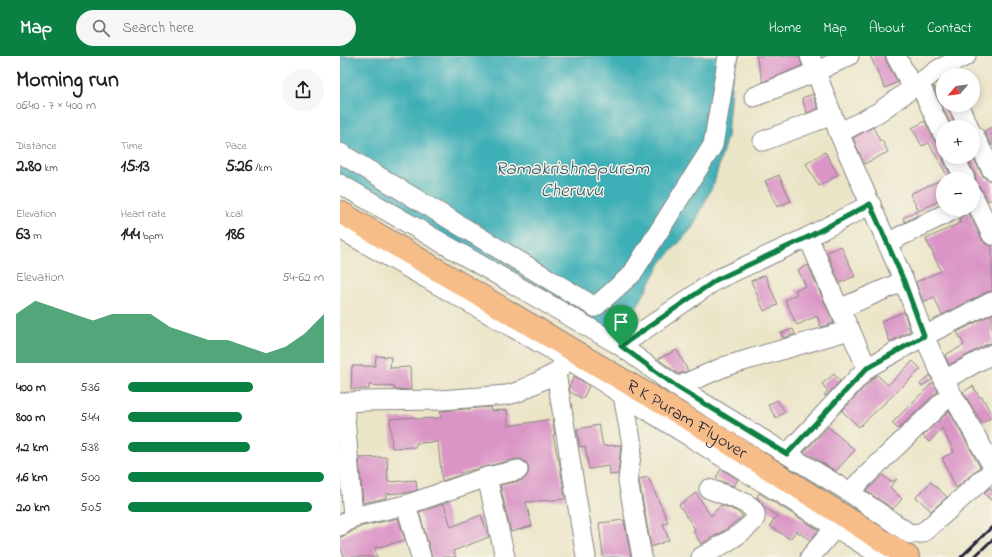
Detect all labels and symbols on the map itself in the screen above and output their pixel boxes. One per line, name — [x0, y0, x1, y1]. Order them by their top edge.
north arrow — [936, 68, 980, 112]
water label: Ramakrishnapuram Cheruvu — [495, 156, 649, 205]
pin — [604, 305, 638, 346]
street label: R K Puram Flyover — [621, 374, 752, 467]

